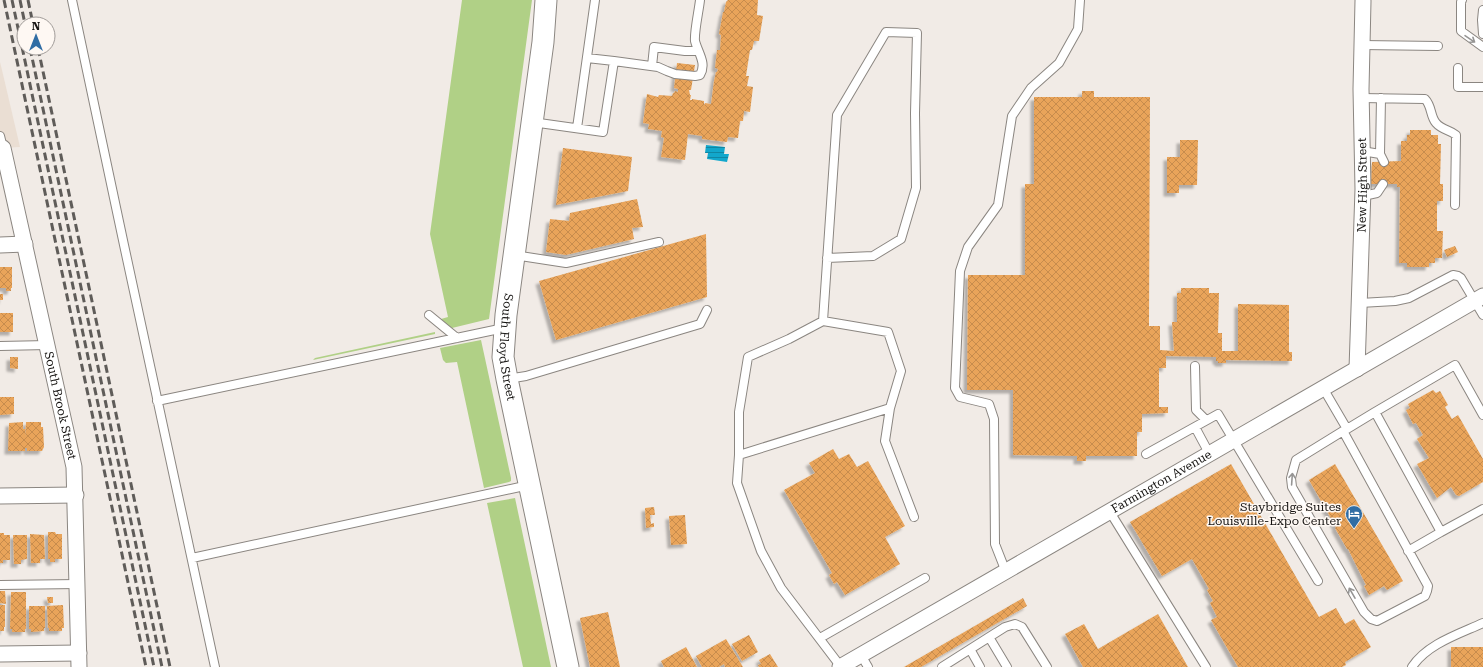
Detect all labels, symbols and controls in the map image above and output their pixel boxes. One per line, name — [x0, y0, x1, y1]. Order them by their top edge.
north arrow — [16, 16, 56, 56]
text: N — [32, 20, 41, 33]
one-way arrow — [1464, 35, 1475, 43]
street label: New High Street — [1355, 137, 1370, 233]
street label: South Floyd Street — [496, 293, 518, 402]
street label: South Brook Street — [42, 350, 79, 462]
street label: Farmington Avenue — [1109, 447, 1214, 516]
one-way arrow — [1289, 473, 1296, 486]
place label: Staybridge Suites Louisville-Expo Center — [1207, 500, 1341, 528]
hotel icon: Staybridge Suites Louisville-Expo Center — [1344, 504, 1364, 529]
one-way arrow — [1348, 587, 1356, 599]

